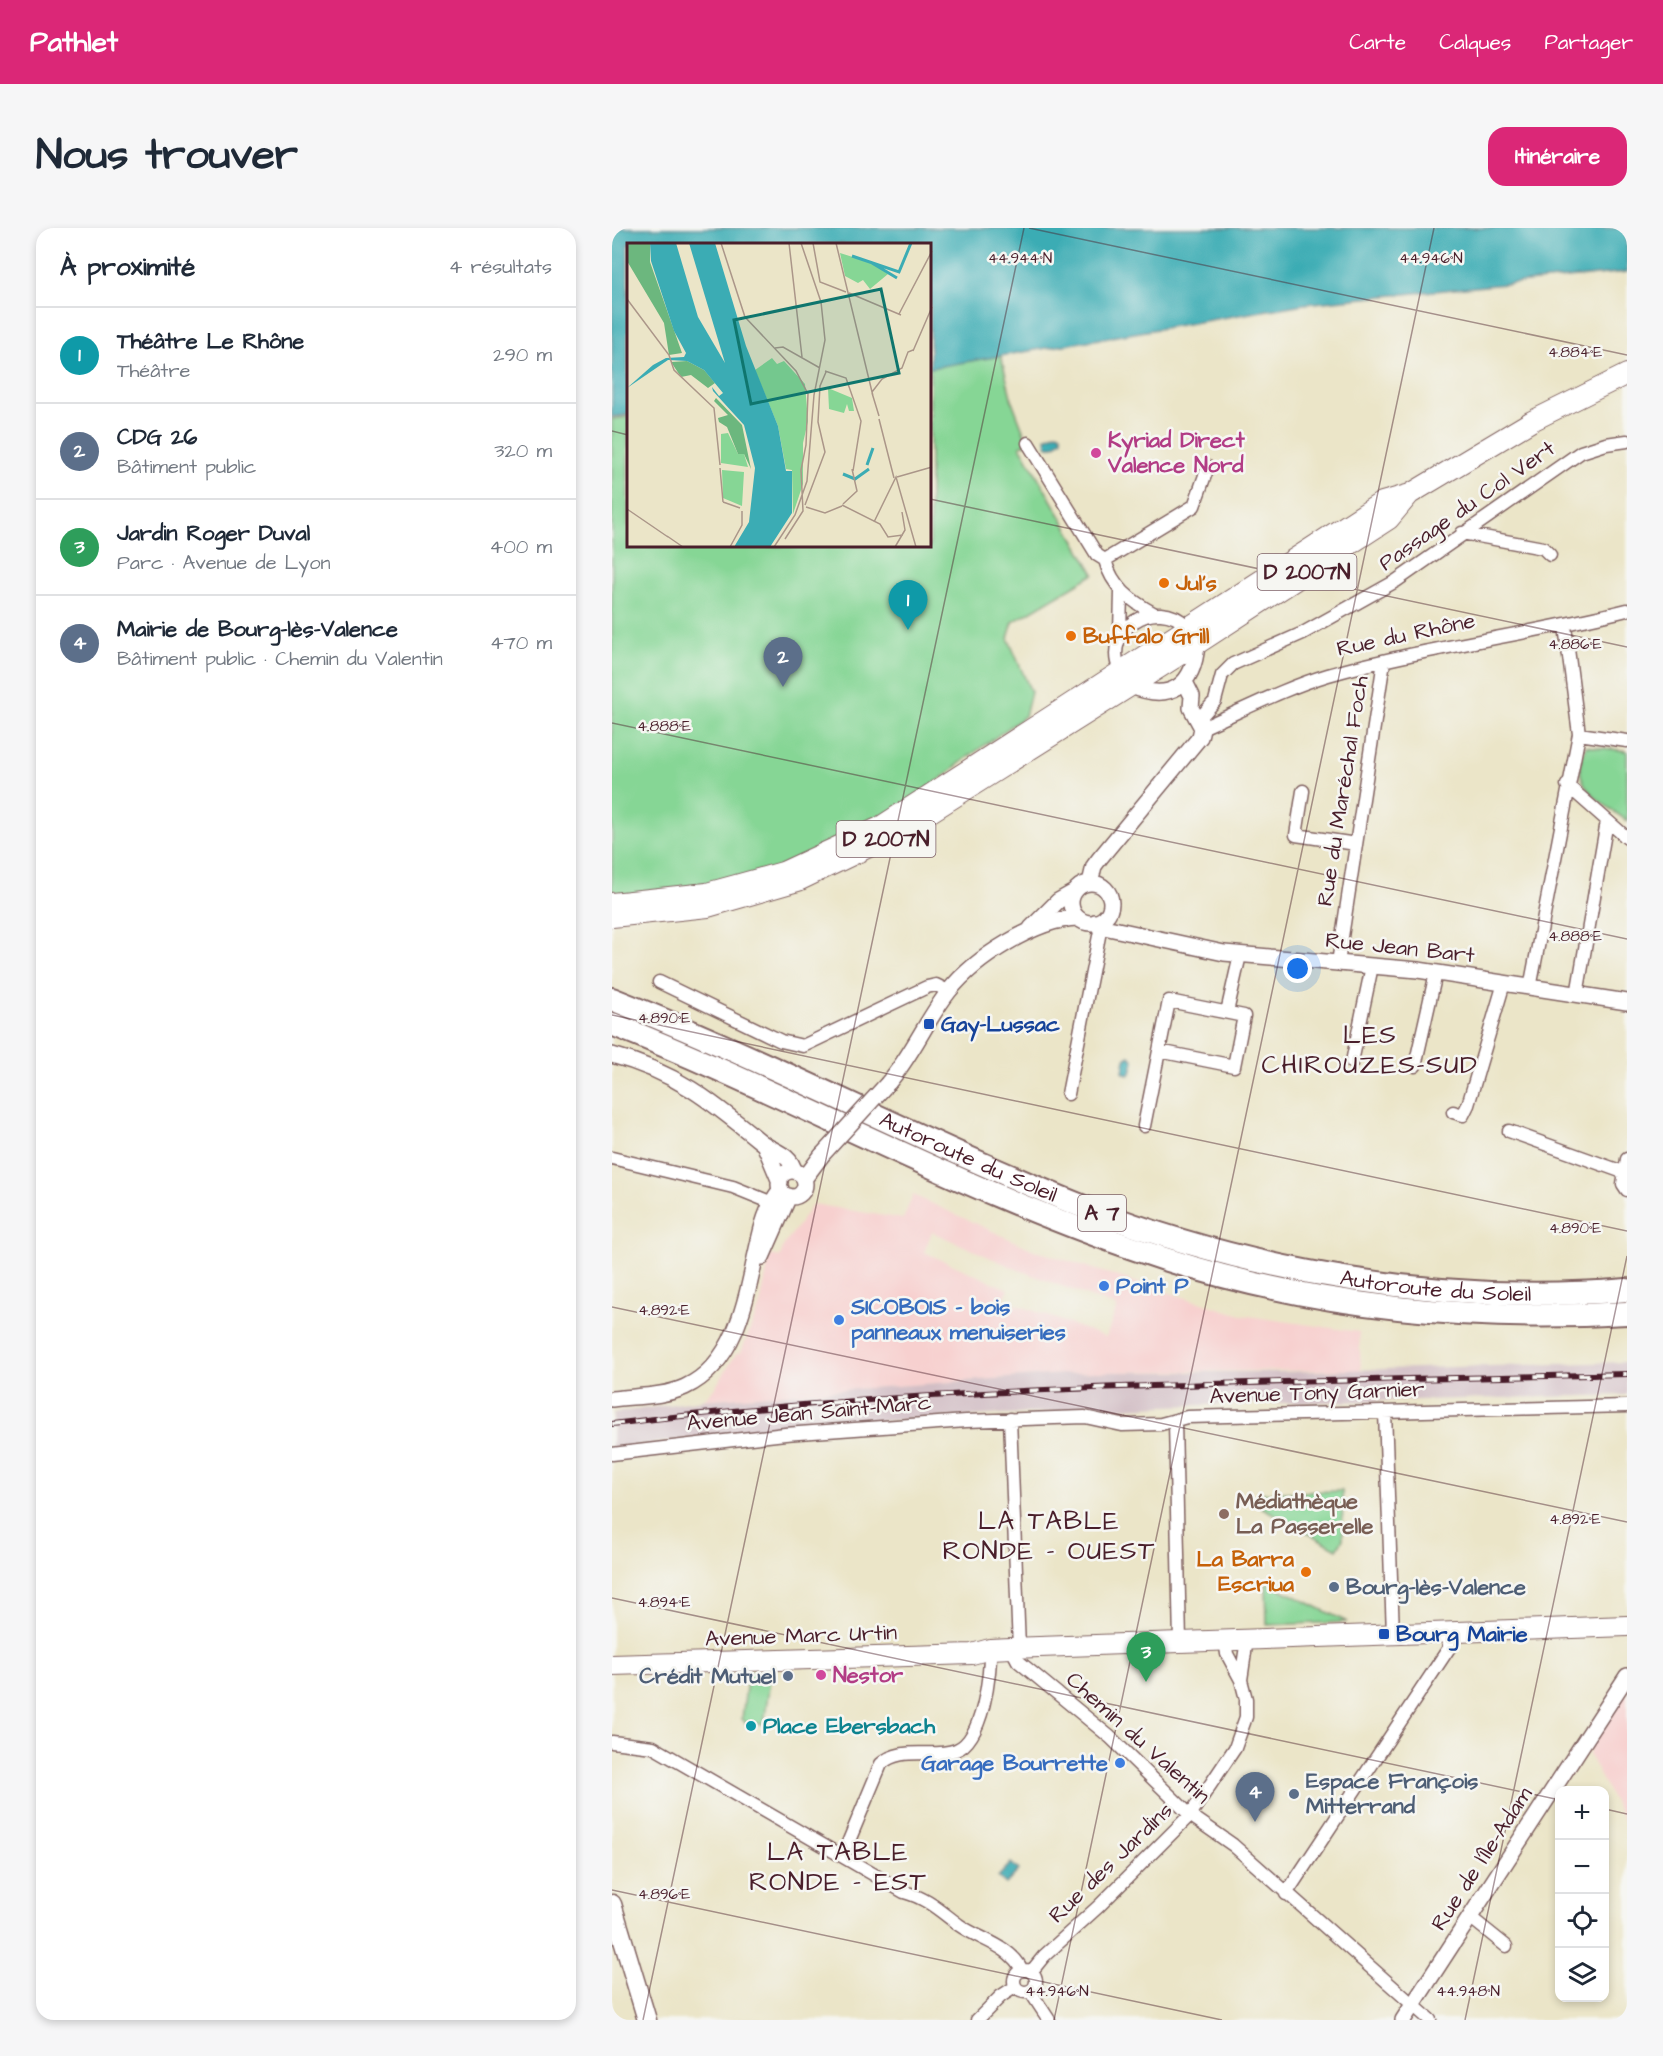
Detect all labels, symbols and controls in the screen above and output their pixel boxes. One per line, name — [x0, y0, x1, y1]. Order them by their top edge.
text: Pathlet — [30, 23, 118, 62]
text: Carte — [1349, 28, 1406, 57]
text: Calques — [1439, 28, 1511, 57]
text: Partager — [1544, 28, 1633, 57]
text: Nous trouver — [36, 127, 298, 185]
button: Itinéraire — [1488, 127, 1627, 186]
inset map — [627, 243, 932, 548]
text: 44.944°N — [988, 248, 1052, 269]
text: 44.946°N — [1399, 248, 1463, 269]
text: À proximité — [60, 249, 195, 285]
text: 4 résultats — [449, 253, 552, 281]
text: Théâtre Le Rhône — [117, 326, 304, 357]
text: 1 — [78, 341, 81, 369]
text: 290 m — [493, 341, 552, 369]
text: 4.884°E — [1548, 342, 1602, 363]
text: Théâtre — [117, 357, 190, 385]
text: CDG 26 — [117, 422, 197, 453]
place label: Kyriad Direct Valence Nord — [1107, 425, 1246, 481]
street label: Passage du Col Vert — [1373, 433, 1562, 579]
text: 2 — [74, 437, 85, 465]
text: 320 m — [494, 437, 552, 465]
marker: Kyriad Direct Valence Nord — [1089, 446, 1103, 460]
text: Bâtiment public — [117, 453, 256, 481]
text: Jardin Roger Duval — [117, 518, 310, 549]
text: 3 — [74, 533, 85, 561]
text: 400 m — [490, 533, 552, 561]
text: Parc · Avenue de Lyon — [117, 549, 331, 577]
road number: D 2007N — [1258, 554, 1356, 590]
place label: Jul's — [1175, 568, 1217, 599]
marker: Jul's — [1157, 576, 1171, 590]
pin: 1 — [888, 580, 928, 630]
street label: Rue du Rhône — [1334, 605, 1478, 665]
text: Mairie de Bourg-lès-Valence — [117, 614, 398, 645]
place label: Buffalo Grill — [1083, 621, 1210, 652]
text: 4 — [73, 629, 86, 657]
text: 470 m — [490, 629, 552, 657]
marker: Buffalo Grill — [1064, 629, 1078, 643]
text: 4.886°E — [1548, 634, 1602, 655]
pin: 2 — [764, 638, 802, 687]
text: Bâtiment public · Chemin du Valentin — [117, 645, 443, 673]
street label: Rue du Maréchal Foch — [1309, 673, 1377, 908]
text: 4.888°E — [637, 716, 691, 737]
road number: D 2007N — [836, 821, 936, 857]
street label: Rue Jean Bart — [1324, 925, 1476, 971]
text: 4.888°E — [1548, 926, 1602, 947]
your location — [1283, 954, 1312, 983]
text: 4.890°E — [638, 1008, 690, 1029]
place label: Gay-Lussac — [941, 1009, 1060, 1042]
marker: Gay-Lussac — [922, 1017, 936, 1031]
district label: LES CHIROUZES-SUD — [1262, 1017, 1478, 1083]
street label: Autoroute du Soleil — [874, 1104, 1062, 1210]
road number: A 7 — [1078, 1195, 1126, 1231]
text: 4.890°E — [1549, 1218, 1601, 1239]
street label: Autoroute du Soleil — [1338, 1262, 1531, 1309]
place label: Point P — [1116, 1271, 1189, 1302]
marker: Point P — [1097, 1279, 1111, 1293]
place label: SICOBOIS - bois panneaux menuiseries — [850, 1292, 1066, 1348]
text: 4.892°E — [638, 1300, 690, 1321]
marker: SICOBOIS - bois panneaux menuiseries — [832, 1313, 846, 1327]
street label: Avenue Tony Garnier — [1209, 1374, 1425, 1413]
street label: Avenue Jean Saint-Marc — [685, 1387, 933, 1439]
place label: Médiathèque La Passerelle — [1236, 1486, 1373, 1542]
district label: LA TABLE RONDE - OUEST — [942, 1503, 1156, 1569]
marker: Médiathèque La Passerelle — [1217, 1507, 1231, 1521]
text: 4.892°E — [1549, 1509, 1601, 1530]
place label: La Barra Escriua — [1196, 1544, 1295, 1600]
marker: La Barra Escriua — [1299, 1565, 1313, 1579]
place label: Bourg-lès-Valence — [1346, 1572, 1526, 1604]
marker: Bourg-lès-Valence — [1327, 1580, 1341, 1594]
text: 4.894°E — [638, 1592, 691, 1613]
street label: Avenue Marc Urtin — [704, 1617, 898, 1655]
place label: Bourg Mairie — [1396, 1619, 1528, 1651]
marker: Bourg Mairie — [1377, 1627, 1391, 1641]
pin: 3 — [1126, 1632, 1166, 1682]
place label: Nestor — [833, 1660, 904, 1691]
place label: Crédit Mutuel — [639, 1661, 777, 1692]
street label: Chemin du Valentin — [1059, 1665, 1217, 1811]
marker: Nestor — [814, 1668, 828, 1682]
marker: Crédit Mutuel — [781, 1669, 795, 1683]
place label: Place Ebersbach — [763, 1711, 936, 1742]
marker: Place Ebersbach — [744, 1719, 758, 1733]
place label: Garage Bourrette — [921, 1748, 1108, 1780]
marker: Garage Bourrette — [1113, 1756, 1127, 1770]
place label: Espace François Mitterrand — [1306, 1766, 1478, 1822]
pin: 4 — [1236, 1772, 1274, 1822]
street label: Rue de l'Île-Adam — [1424, 1781, 1540, 1937]
map controls — [1555, 1786, 1609, 2002]
button: + — [1555, 1786, 1609, 1840]
marker: Espace François Mitterrand — [1287, 1787, 1301, 1801]
street label: Rue des Jardins — [1042, 1796, 1180, 1930]
district label: LA TABLE RONDE - EST — [749, 1834, 927, 1900]
button: − — [1555, 1840, 1609, 1894]
text: 4.896°E — [638, 1884, 690, 1905]
button: locate — [1555, 1894, 1609, 1948]
button: layers — [1555, 1948, 1609, 2002]
text: 44.946°N — [1025, 1981, 1089, 2002]
text: 44.948°N — [1436, 1981, 1500, 2002]

